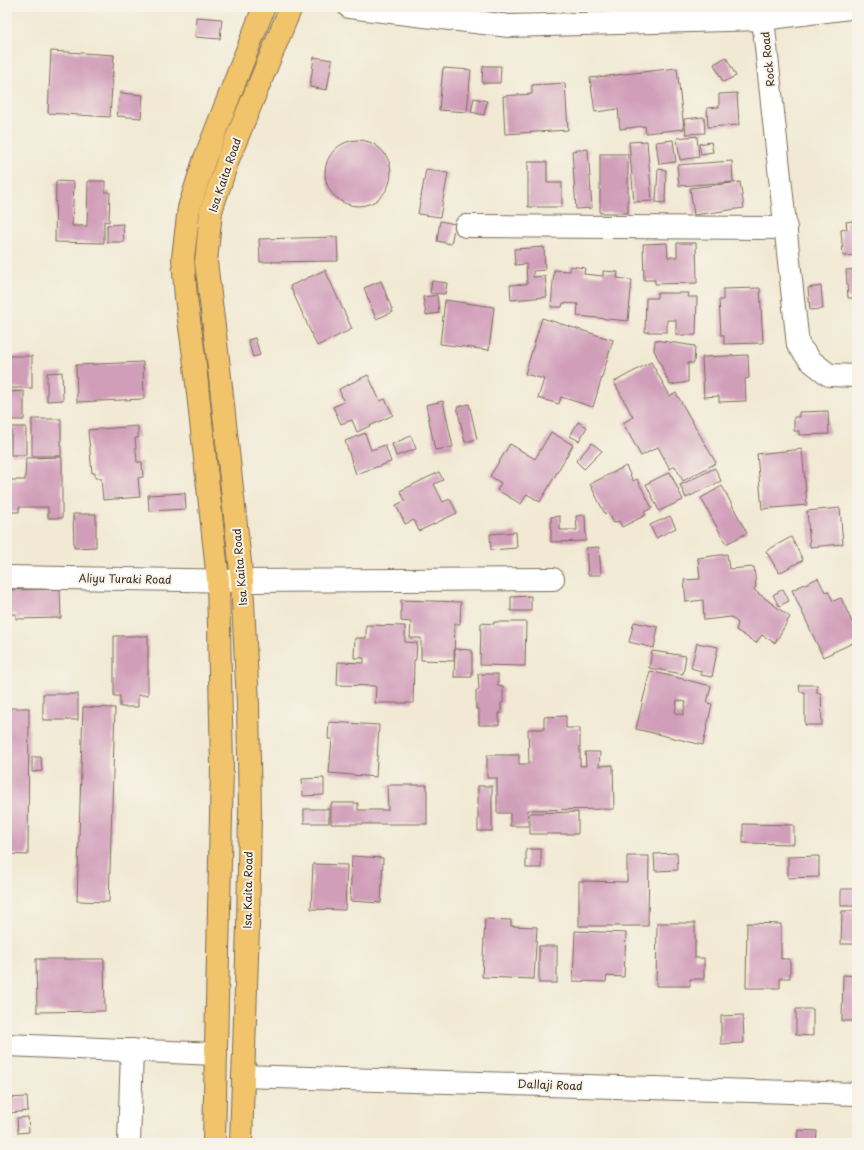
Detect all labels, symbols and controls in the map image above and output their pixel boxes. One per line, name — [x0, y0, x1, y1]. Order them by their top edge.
street label: Rock Road — [756, 31, 779, 87]
street label: Isa Kaita Road — [204, 135, 245, 214]
street label: Isa Kaita Road — [228, 528, 251, 606]
street label: Aliyu Turaki Road — [78, 569, 172, 588]
street label: Isa Kaita Road — [238, 851, 257, 929]
street label: Dallaji Road — [517, 1075, 583, 1094]

